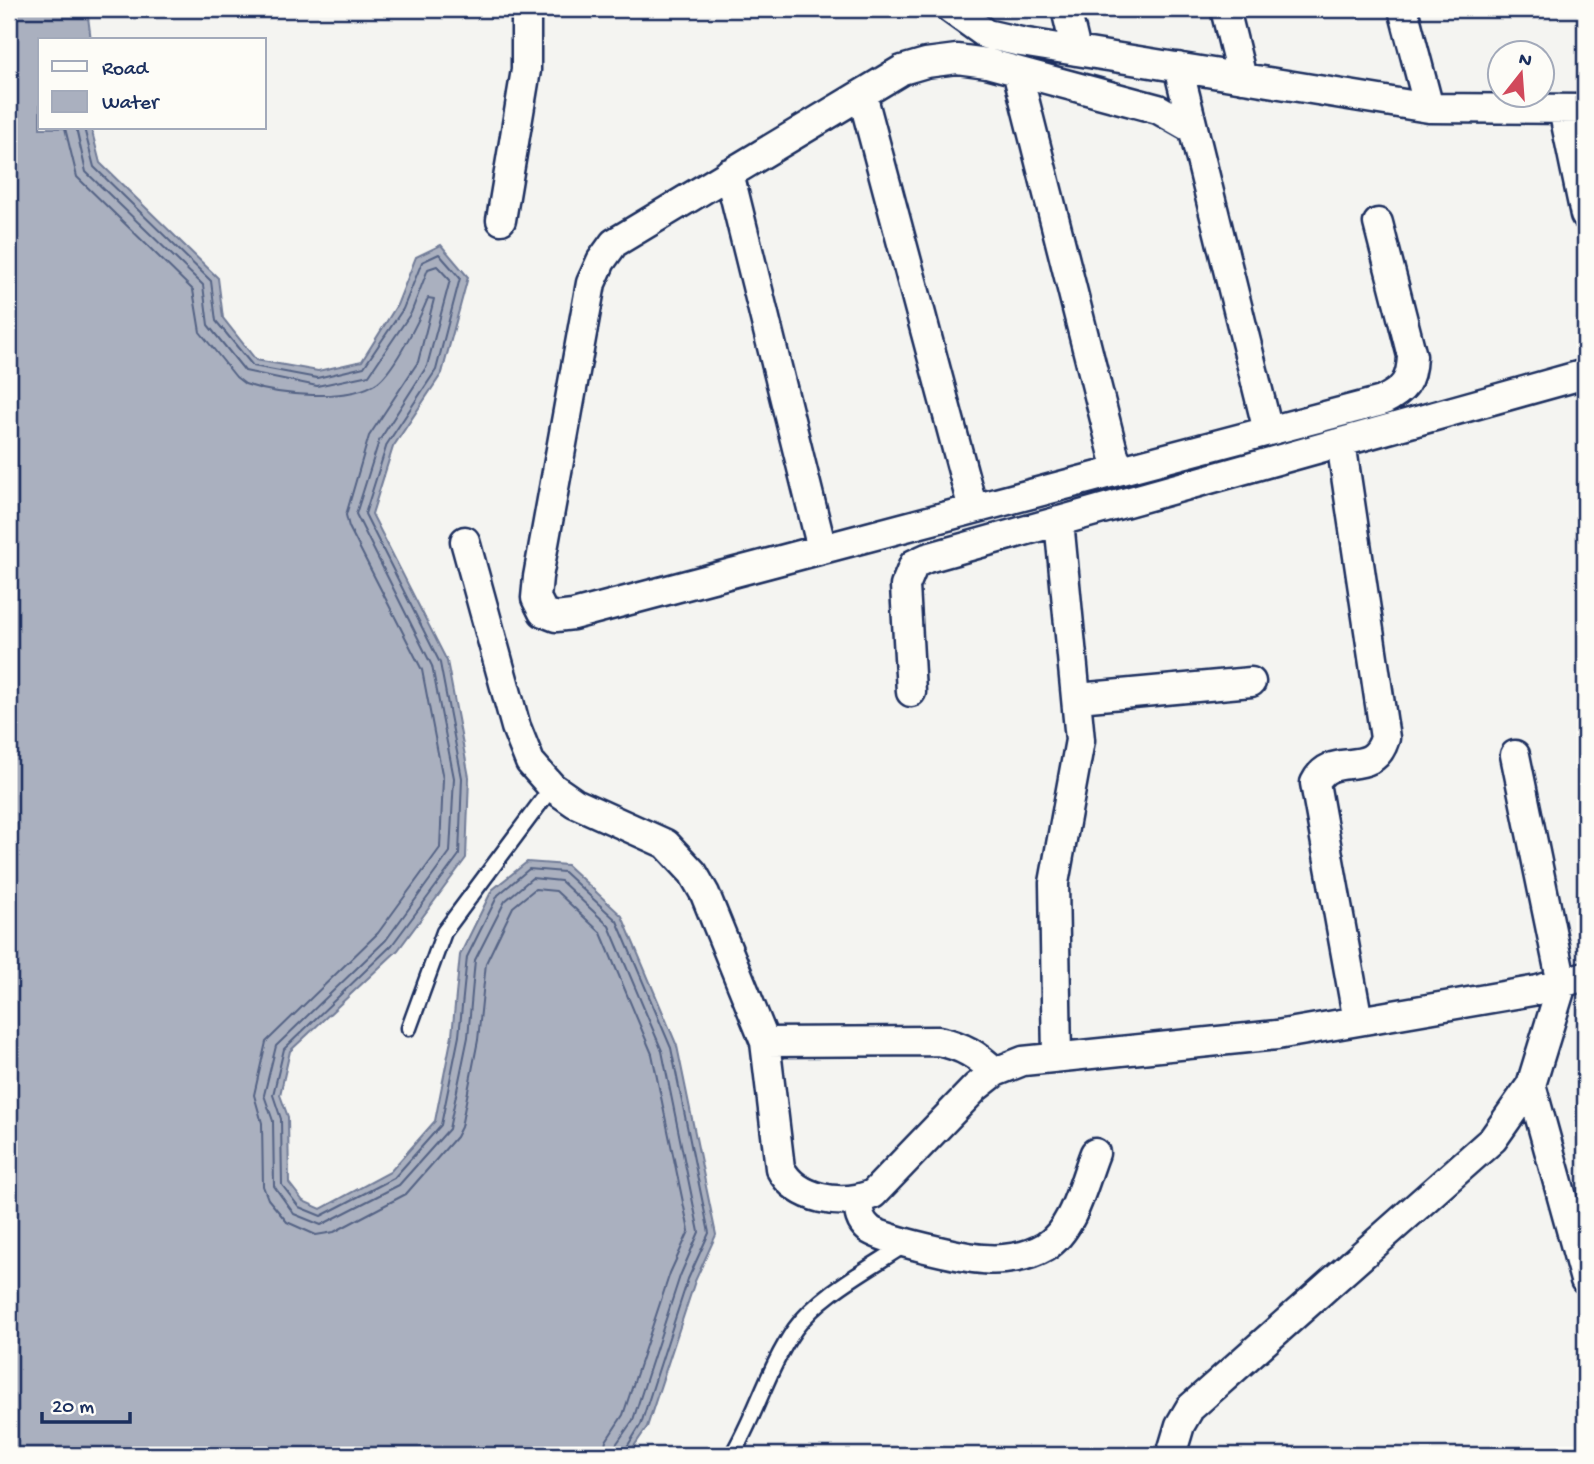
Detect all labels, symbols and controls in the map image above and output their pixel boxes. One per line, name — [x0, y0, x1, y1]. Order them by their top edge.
legend — [38, 38, 266, 130]
north arrow — [1486, 38, 1556, 108]
text: N — [1516, 48, 1534, 74]
text: Road — [102, 58, 150, 83]
text: Water — [102, 92, 160, 117]
scale bar — [42, 1380, 130, 1424]
text: 20 m — [52, 1396, 94, 1421]

